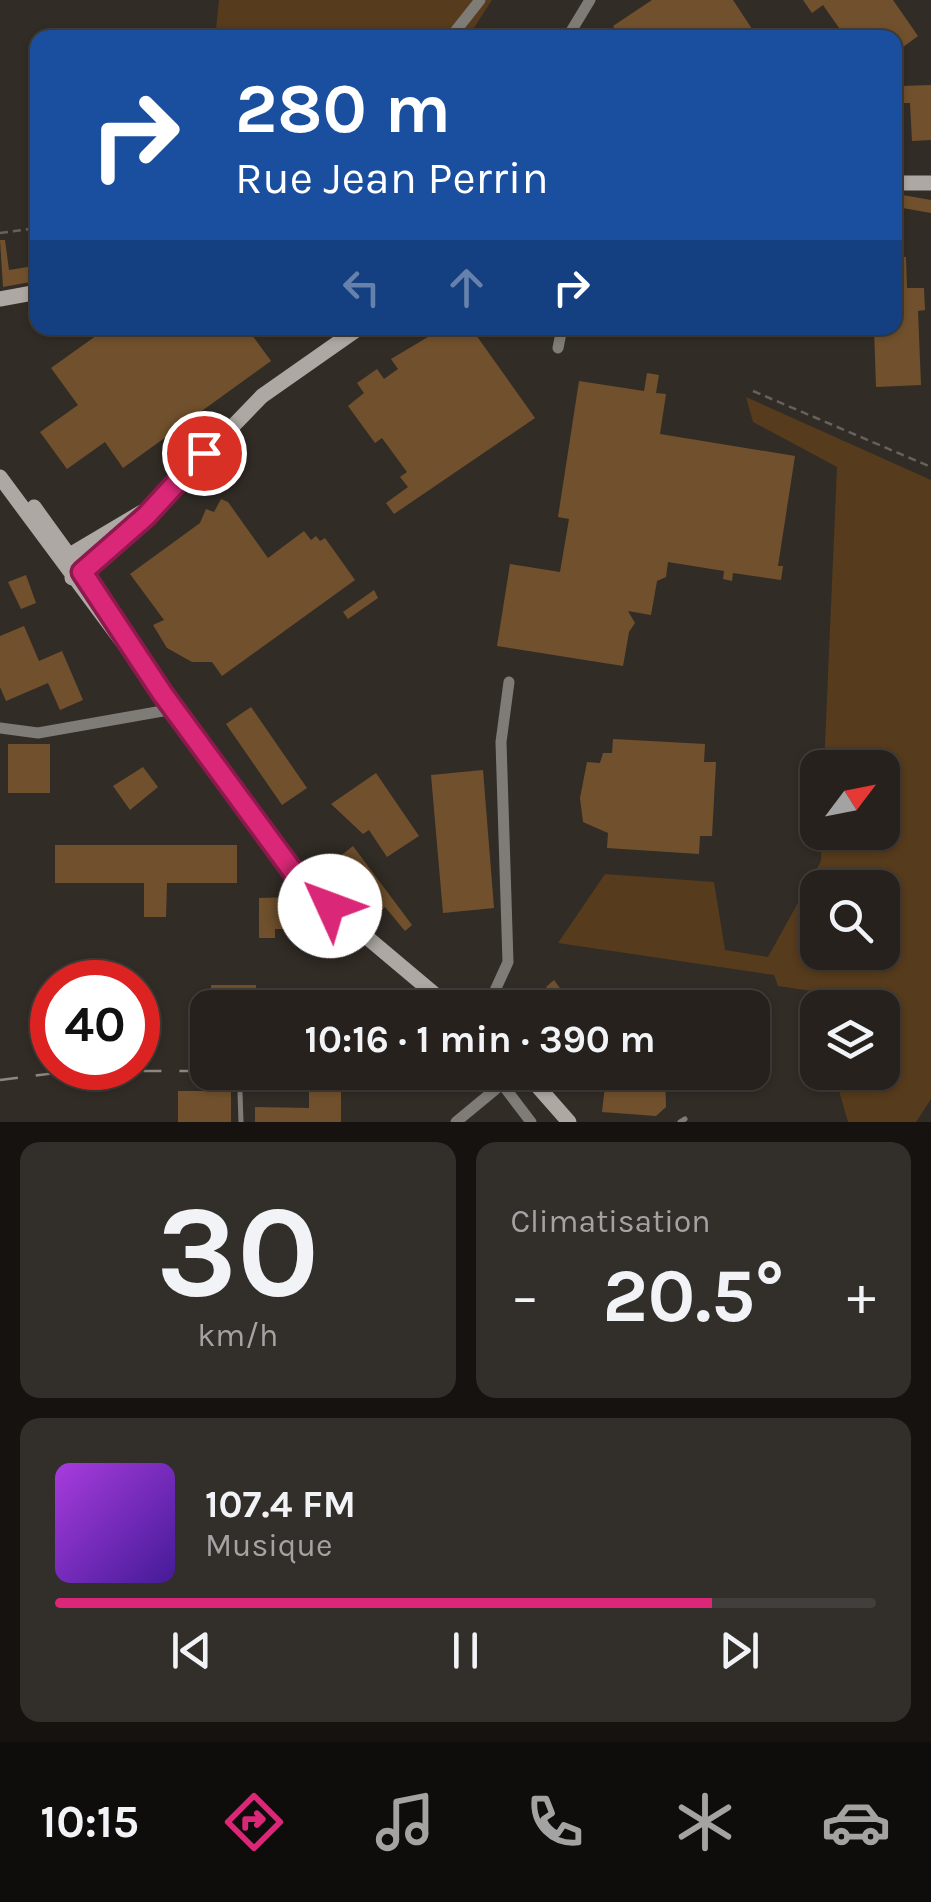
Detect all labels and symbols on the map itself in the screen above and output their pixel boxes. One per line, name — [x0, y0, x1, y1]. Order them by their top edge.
pin — [162, 411, 247, 496]
north arrow — [800, 750, 900, 850]
position arrow — [278, 854, 382, 958]
speed limit sign: 40 — [30, 960, 160, 1090]

